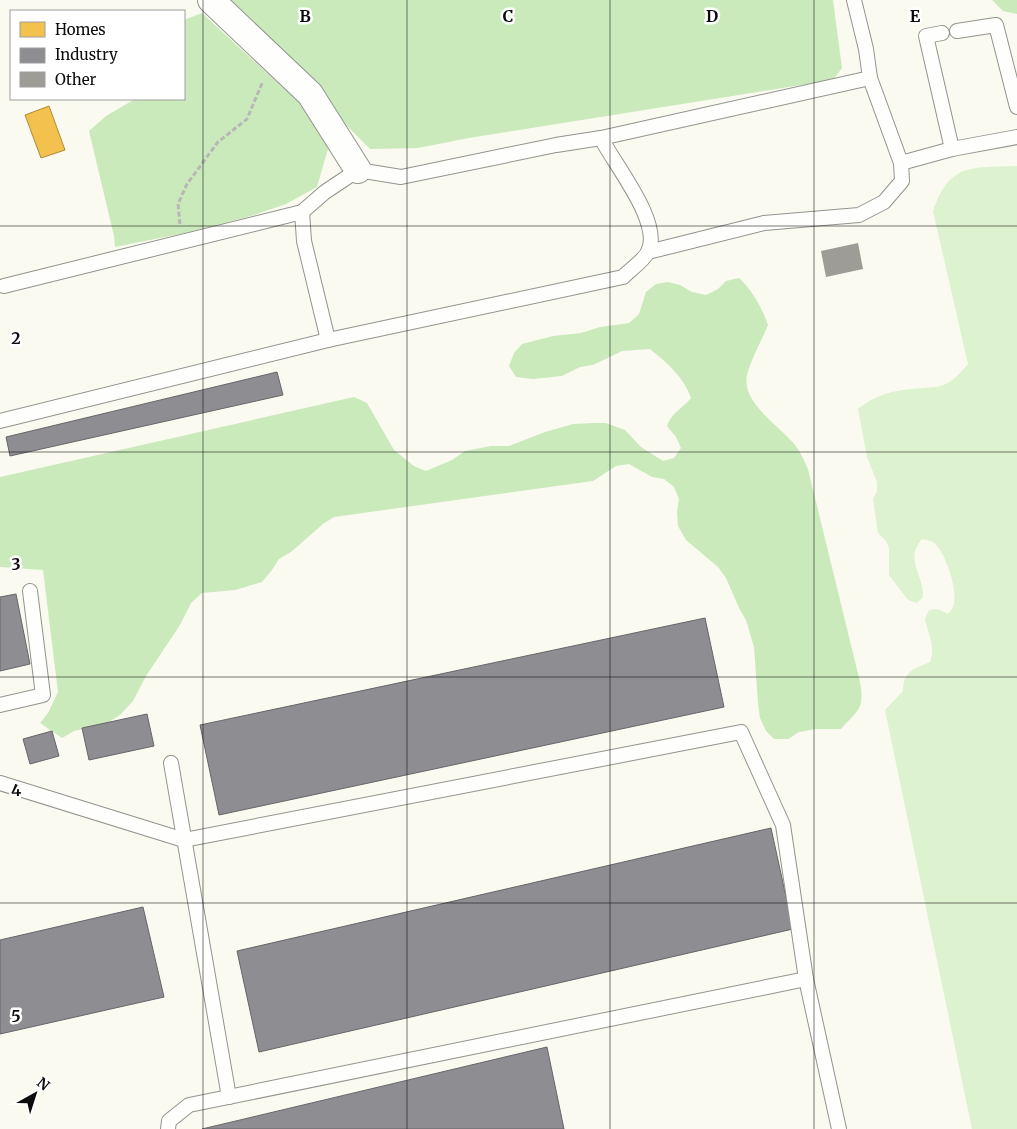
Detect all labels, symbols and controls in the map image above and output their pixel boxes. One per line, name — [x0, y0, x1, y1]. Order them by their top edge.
text: B — [299, 6, 311, 26]
text: C — [503, 6, 513, 26]
text: D — [706, 6, 718, 26]
text: E — [910, 6, 921, 26]
legend — [10, 10, 185, 100]
text: Homes — [55, 20, 106, 39]
text: Industry — [55, 45, 118, 64]
text: Other — [55, 70, 97, 89]
text: 2 — [11, 328, 21, 348]
text: 3 — [11, 554, 21, 574]
text: 4 — [11, 780, 21, 800]
text: 5 — [11, 1006, 21, 1026]
north arrow — [10, 1069, 60, 1119]
text: N — [33, 1073, 53, 1094]

